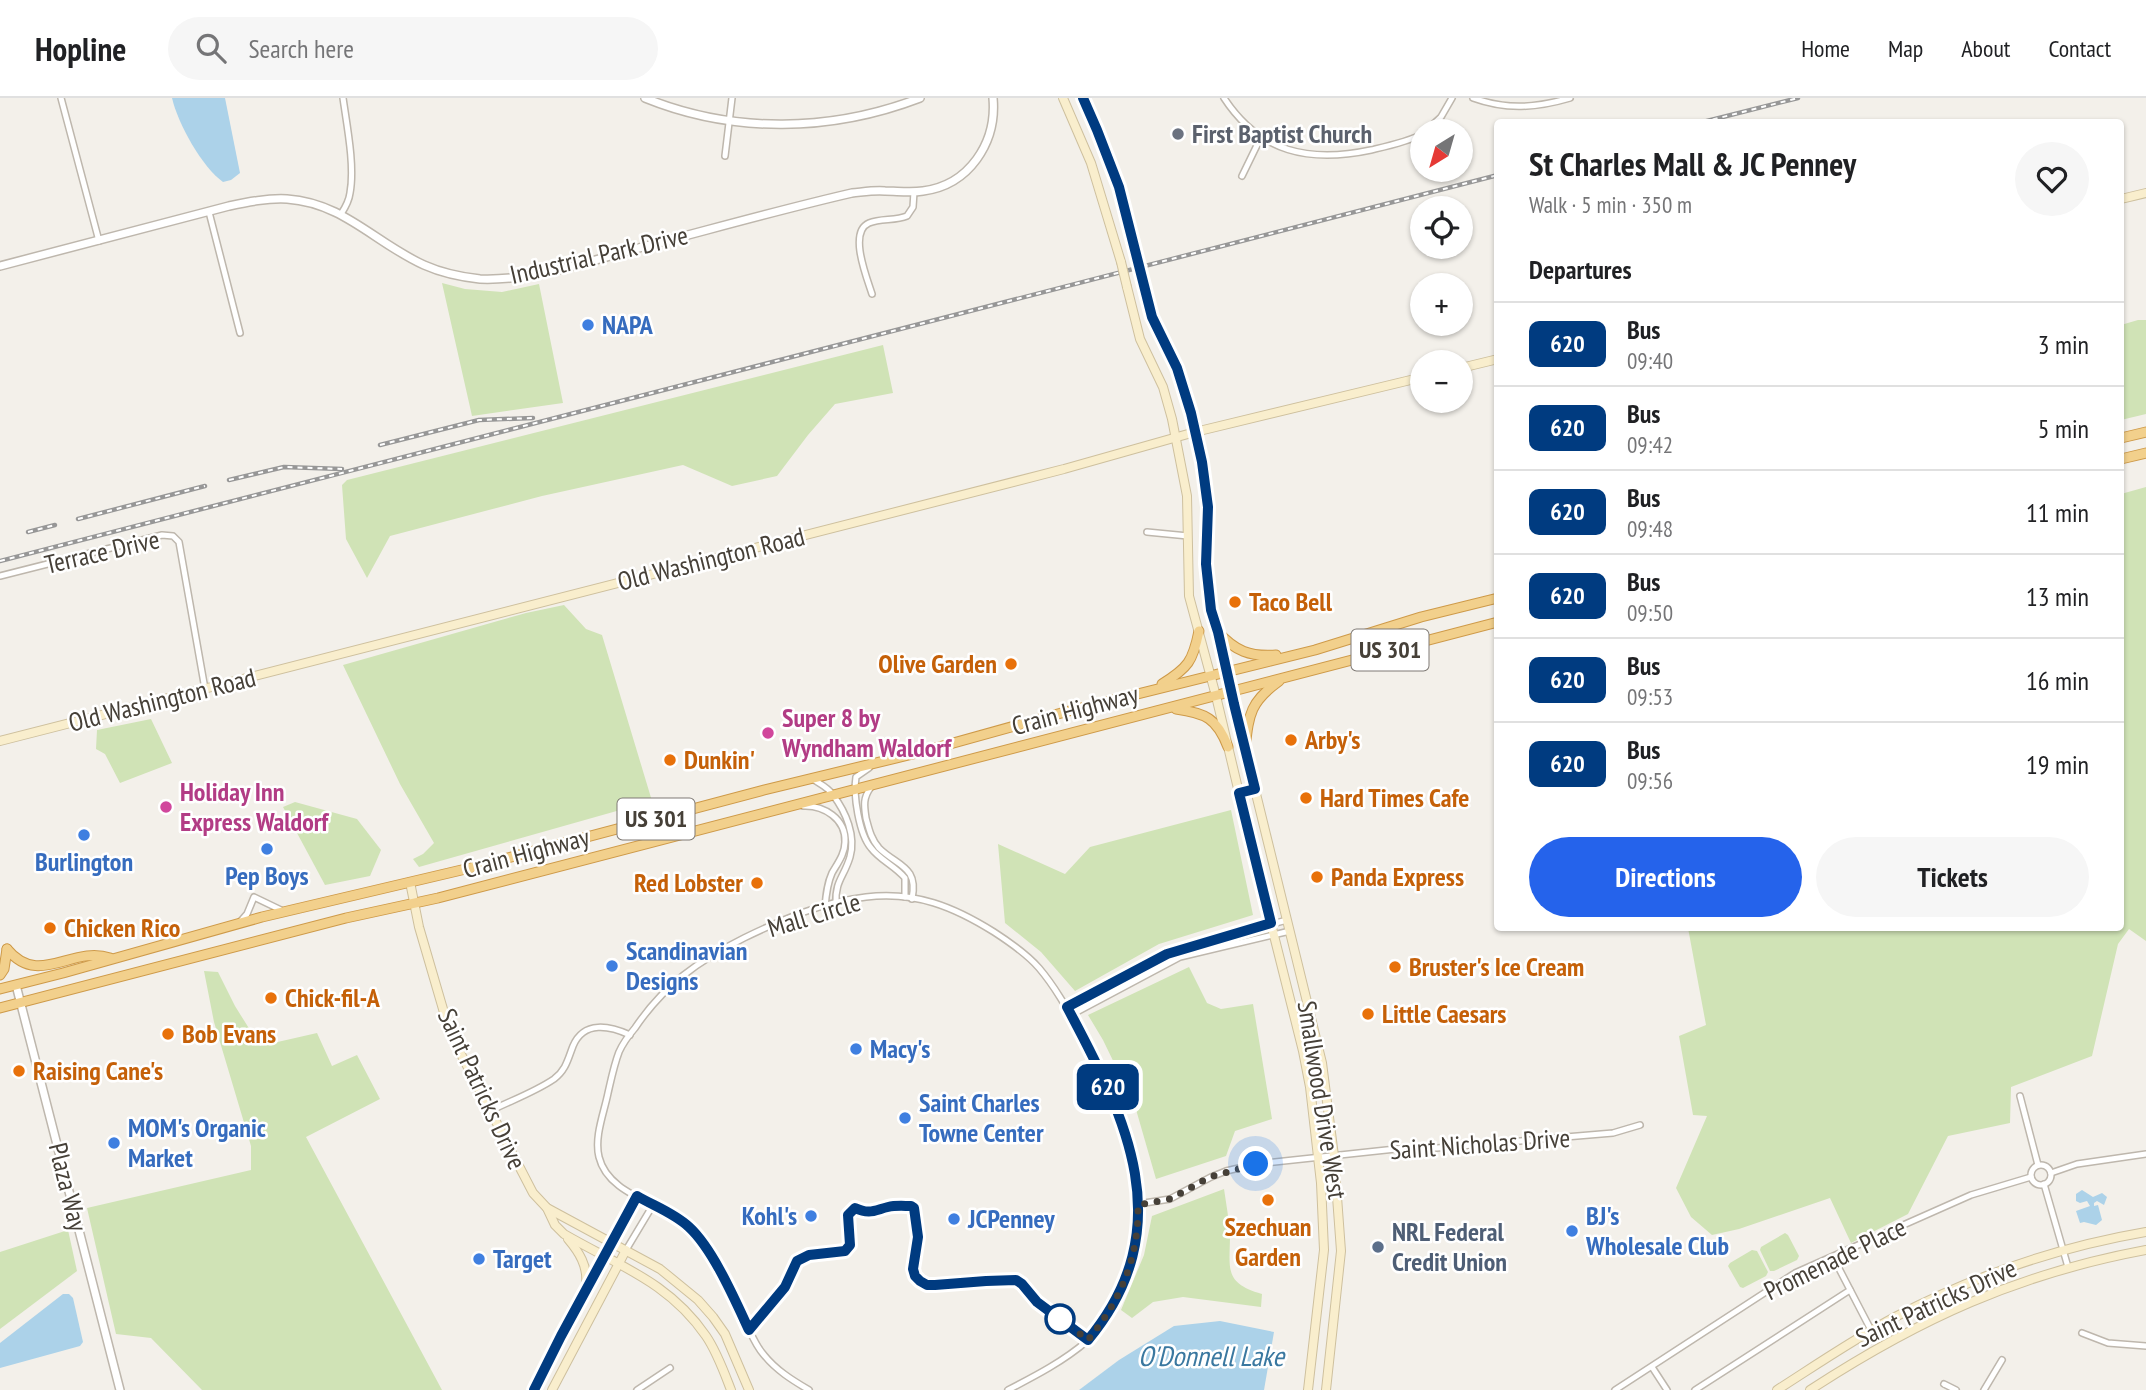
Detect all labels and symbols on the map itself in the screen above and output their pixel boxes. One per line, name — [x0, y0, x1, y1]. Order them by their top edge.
place label: First Baptist Church — [1192, 117, 1372, 150]
north arrow — [1410, 119, 1474, 182]
marker: First Baptist Church — [1170, 126, 1186, 142]
street label: Industrial Park Drive — [507, 218, 691, 291]
place label: NAPA — [602, 308, 654, 341]
marker: NAPA — [580, 317, 596, 333]
street label: Old Washington Road — [614, 519, 808, 598]
street label: Terrace Drive — [41, 522, 162, 581]
place label: Taco Bell — [1249, 585, 1333, 618]
marker: Taco Bell — [1227, 594, 1243, 610]
road number: US 301 — [1352, 630, 1428, 670]
place label: Olive Garden — [878, 647, 997, 680]
marker: Olive Garden — [1003, 656, 1019, 672]
street label: Old Washington Road — [65, 660, 259, 739]
street label: Crain Highway — [1008, 677, 1142, 742]
place label: Super 8 by Wyndham Waldorf — [781, 701, 953, 764]
place label: Arby's — [1304, 723, 1360, 756]
marker: Super 8 by Wyndham Waldorf — [760, 725, 776, 741]
marker: Arby's — [1283, 732, 1299, 748]
place label: Dunkin' — [684, 743, 755, 776]
marker: Dunkin' — [662, 752, 678, 768]
place label: Holiday Inn Express Waldorf — [180, 775, 330, 838]
place label: Hard Times Cafe — [1320, 781, 1469, 814]
marker: Hard Times Cafe — [1298, 790, 1314, 806]
road number: US 301 — [618, 798, 694, 840]
marker: Holiday Inn Express Waldorf — [158, 799, 174, 815]
street label: Crain Highway — [459, 820, 593, 885]
marker: Burlington — [76, 827, 92, 843]
marker: Pep Boys — [259, 841, 275, 857]
place label: Burlington — [35, 845, 133, 878]
place label: Pep Boys — [225, 859, 309, 892]
place label: Panda Express — [1331, 860, 1464, 893]
place label: Red Lobster — [634, 866, 743, 899]
marker: Panda Express — [1309, 869, 1325, 885]
marker: Red Lobster — [749, 875, 765, 891]
street label: Mall Circle — [763, 885, 864, 944]
place label: Chicken Rico — [64, 911, 180, 944]
marker: Chicken Rico — [42, 920, 58, 936]
place label: Scandinavian Designs — [626, 934, 747, 997]
place label: Bruster's Ice Cream — [1409, 950, 1584, 983]
marker: Scandinavian Designs — [604, 958, 620, 974]
marker: Bruster's Ice Cream — [1387, 959, 1403, 975]
place label: Chick-fil-A — [285, 981, 381, 1014]
marker: Chick-fil-A — [263, 990, 279, 1006]
place label: Little Caesars — [1382, 997, 1506, 1030]
street label: Smallwood Drive West — [1291, 998, 1354, 1202]
street label: Saint Patricks Drive — [431, 1003, 534, 1174]
marker: Little Caesars — [1360, 1006, 1376, 1022]
place label: Bob Evans — [182, 1017, 276, 1050]
marker: Bob Evans — [160, 1026, 176, 1042]
place label: Macy's — [870, 1032, 930, 1065]
marker: Macy's — [848, 1041, 864, 1057]
place label: Raising Cane's — [33, 1054, 163, 1087]
marker: Raising Cane's — [11, 1063, 27, 1079]
line badge: 620 — [1068, 1064, 1148, 1110]
place label: Saint Charles Towne Center — [919, 1086, 1044, 1149]
marker: Saint Charles Towne Center — [897, 1110, 913, 1126]
place label: MOM's Organic Market — [128, 1111, 266, 1174]
street label: Saint Nicholas Drive — [1389, 1121, 1571, 1166]
marker: MOM's Organic Market — [106, 1135, 122, 1151]
street label: Plaza Way — [42, 1139, 95, 1235]
your location — [1238, 1146, 1273, 1181]
marker: Szechuan Garden — [1260, 1192, 1276, 1208]
place label: Kohl's — [742, 1199, 797, 1232]
place label: BJ's Wholesale Club — [1585, 1199, 1729, 1262]
place label: JCPenney — [967, 1202, 1055, 1235]
marker: Kohl's — [803, 1208, 819, 1224]
place label: Szechuan Garden — [1224, 1210, 1312, 1273]
street label: Promenade Place — [1758, 1210, 1911, 1307]
marker: JCPenney — [946, 1211, 962, 1227]
place label: NRL Federal Credit Union — [1392, 1215, 1507, 1278]
marker: BJ's Wholesale Club — [1564, 1223, 1580, 1239]
marker: NRL Federal Credit Union — [1370, 1239, 1386, 1255]
place label: Target — [493, 1242, 552, 1275]
marker: Target — [471, 1251, 487, 1267]
street label: Saint Patricks Drive — [1850, 1251, 2021, 1354]
unlabelled marker — [1045, 1304, 1075, 1334]
water label: O'Donnell Lake — [1138, 1337, 1286, 1374]

